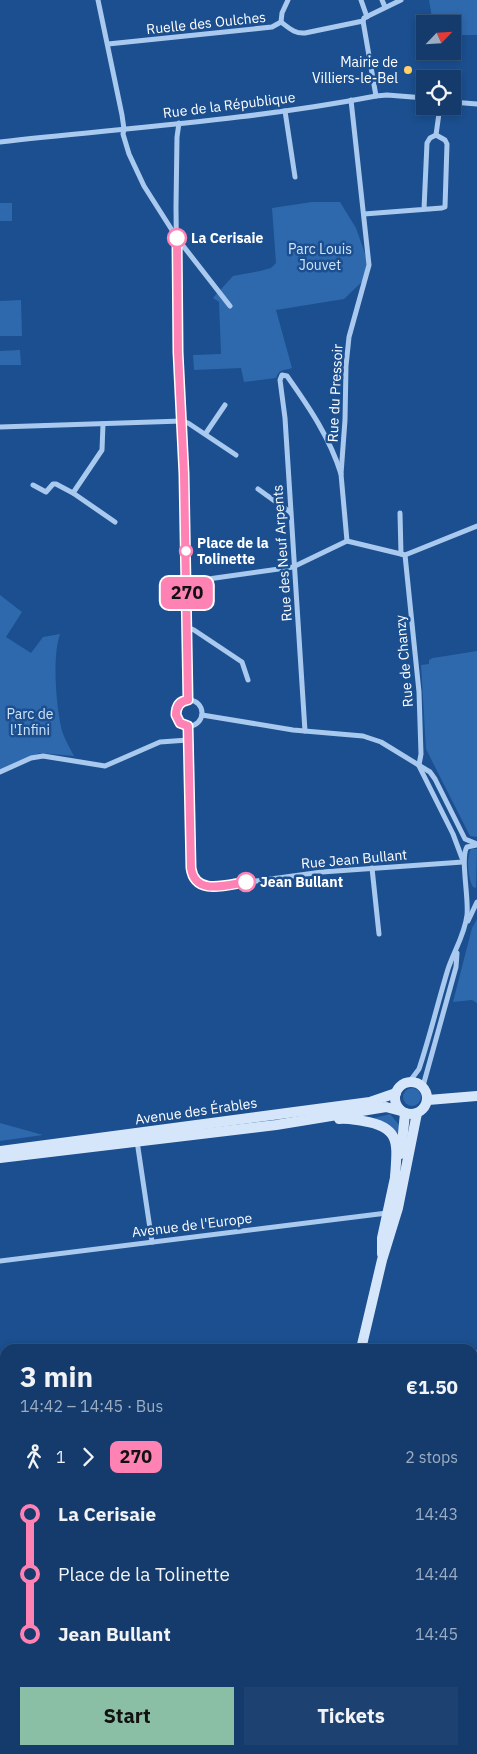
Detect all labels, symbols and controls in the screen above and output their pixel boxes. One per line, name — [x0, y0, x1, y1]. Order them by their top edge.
street label: Ruelle des Oulches — [145, 8, 267, 38]
north arrow — [416, 15, 461, 60]
map controls — [416, 15, 461, 115]
place label: Mairie de Villiers-le-Bel — [312, 53, 398, 87]
marker: Mairie de Villiers-le-Bel — [402, 64, 414, 76]
button: locate — [416, 70, 461, 115]
street label: Rue de la République — [162, 88, 297, 122]
marker: La Cerisaie — [167, 228, 187, 248]
place label: La Cerisaie — [191, 229, 263, 247]
park label: Parc Louis Jouvet — [288, 240, 352, 274]
street label: Rue du Pressoir — [323, 343, 347, 443]
street label: Rue des Neuf Arpents — [268, 484, 296, 622]
place label: Place de la Tolinette — [197, 534, 269, 568]
marker: Place de la Tolinette — [179, 544, 193, 558]
line badge: 270 — [158, 577, 216, 609]
text: 270 — [171, 581, 203, 604]
street label: Rue de Chanzy — [391, 614, 417, 708]
park label: Parc de l'Infini — [6, 705, 54, 739]
street label: Rue Jean Bullant — [300, 845, 408, 873]
marker: Jean Bullant — [236, 872, 256, 892]
place label: Jean Bullant — [260, 873, 343, 891]
street label: Avenue des Érables — [134, 1093, 258, 1128]
street label: Avenue de l'Europe — [131, 1209, 254, 1241]
text: 3 min — [20, 1358, 93, 1395]
text: €1.50 — [406, 1375, 458, 1399]
text: 14:42 – 14:45 · Bus — [20, 1396, 163, 1416]
icon: walk — [20, 1443, 48, 1471]
icon: forward — [74, 1443, 102, 1471]
text: 270 — [120, 1445, 152, 1468]
text: 1 — [56, 1447, 66, 1467]
text: 2 stops — [405, 1447, 458, 1467]
text: La Cerisaie — [58, 1502, 156, 1526]
text: 14:43 — [415, 1504, 458, 1524]
text: Place de la Tolinette — [58, 1562, 230, 1586]
text: 14:44 — [415, 1564, 458, 1584]
text: Jean Bullant — [58, 1622, 171, 1646]
text: 14:45 — [415, 1624, 458, 1644]
button: Start — [20, 1687, 234, 1745]
button: Tickets — [244, 1687, 458, 1745]

